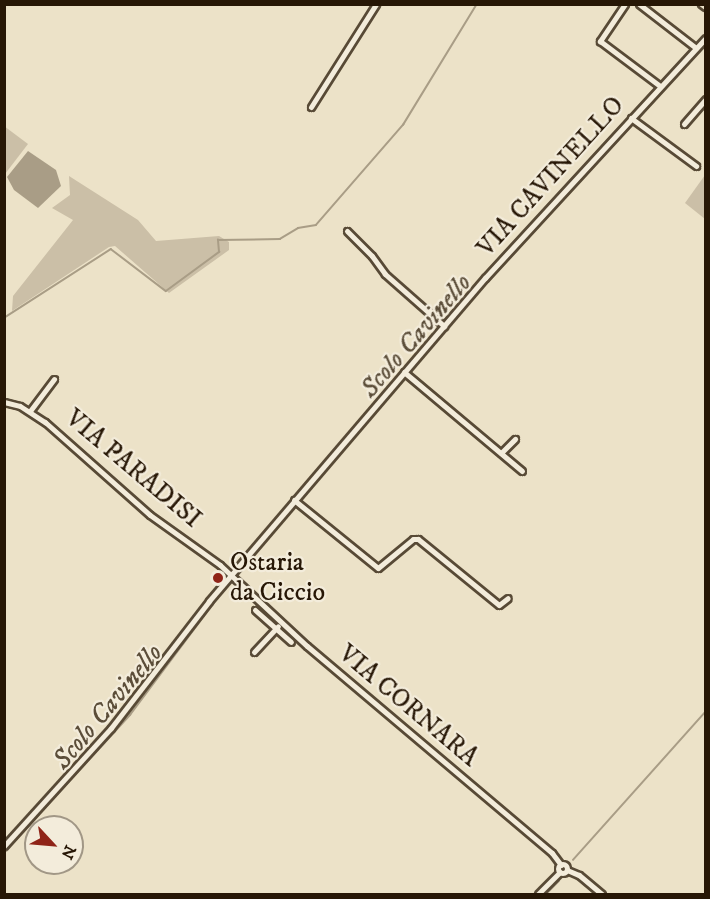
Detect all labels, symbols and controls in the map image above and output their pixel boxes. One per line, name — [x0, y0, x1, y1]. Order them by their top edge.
street label: VIA CAVINELLO — [471, 90, 631, 264]
water label: Scolo Cavinello — [353, 267, 479, 405]
street label: VIA PARADISI — [59, 403, 207, 535]
place label: Ostaria da Ciccio — [230, 547, 325, 608]
marker: Ostaria da Ciccio — [211, 571, 225, 585]
water label: Scolo Cavinello — [46, 638, 170, 776]
street label: VIA CORNARA — [332, 638, 484, 774]
north arrow — [24, 815, 84, 875]
text: N — [57, 842, 80, 862]

